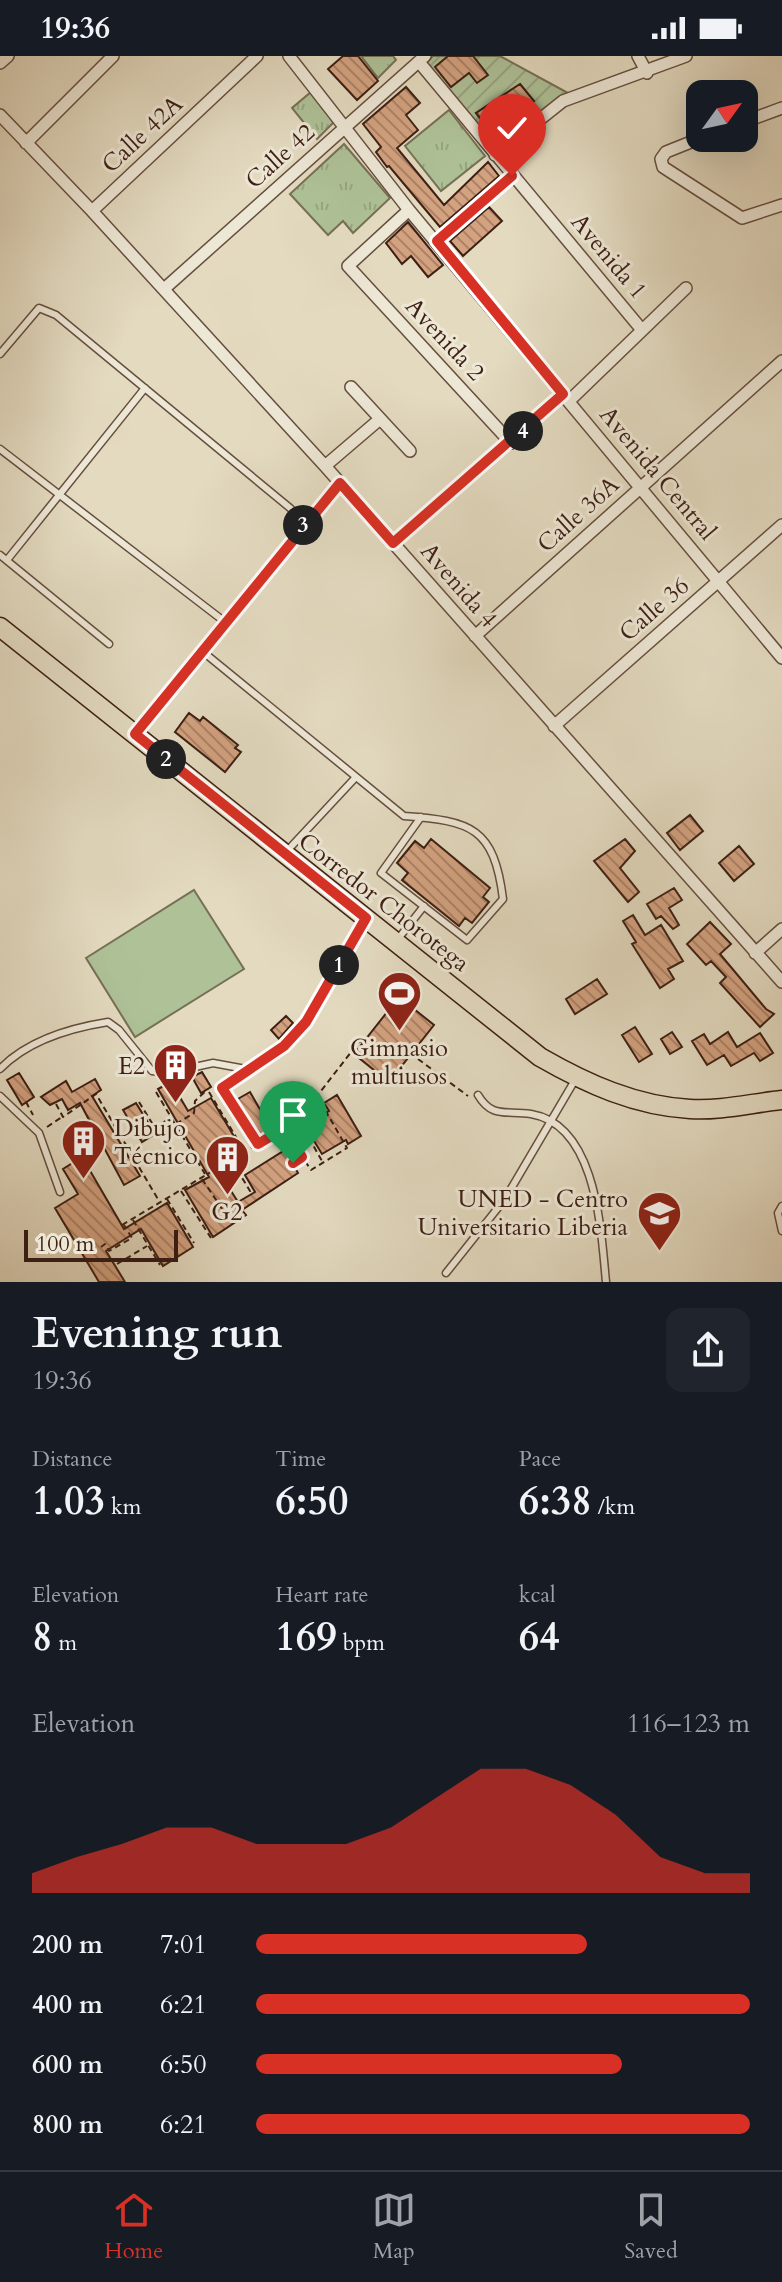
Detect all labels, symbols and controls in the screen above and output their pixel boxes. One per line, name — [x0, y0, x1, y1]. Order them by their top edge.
text: 19:36 — [40, 8, 110, 49]
north arrow — [686, 80, 758, 152]
map controls — [686, 80, 758, 152]
street label: Calle 42A — [95, 88, 191, 181]
pin — [478, 94, 546, 176]
icon: check — [490, 106, 534, 150]
street label: Calle 42 — [238, 116, 322, 196]
street label: Avenida 1 — [563, 206, 654, 306]
street label: Avenida 2 — [398, 291, 492, 388]
street label: Avenida Central — [592, 399, 724, 547]
pin: 4 — [503, 411, 543, 451]
text: 4 — [517, 416, 529, 446]
street label: Calle 36A — [530, 468, 627, 560]
pin: 3 — [283, 505, 323, 545]
text: 3 — [297, 510, 309, 540]
street label: Avenida 4 — [413, 536, 505, 635]
street label: Calle 36 — [612, 570, 696, 649]
pin: 2 — [146, 739, 186, 779]
text: 2 — [160, 744, 172, 774]
street label: Corredor Chorotega — [291, 825, 477, 980]
pin: 1 — [319, 945, 359, 985]
text: 1 — [333, 950, 345, 980]
sports icon: Gimnasio multiusos — [375, 970, 423, 1033]
place label: Gimnasio multiusos — [350, 1032, 448, 1093]
building icon: E2 — [152, 1042, 200, 1105]
place label: E2 — [118, 1050, 145, 1083]
pin — [259, 1081, 327, 1163]
icon: arrive — [271, 1093, 315, 1137]
place label: Dibujo Técnico — [114, 1112, 198, 1173]
building icon: Dibujo Técnico — [59, 1118, 107, 1181]
building icon: G2 — [203, 1134, 251, 1197]
place label: UNED - Centro Universitario Liberia — [418, 1183, 629, 1244]
school or university icon: UNED - Centro Universitario Liberia — [635, 1189, 683, 1252]
place label: G2 — [211, 1196, 243, 1229]
scale bar — [24, 1226, 178, 1262]
text: 100 m — [36, 1229, 94, 1259]
text: Evening run — [32, 1303, 282, 1363]
button: share — [666, 1308, 750, 1392]
text: 19:36 — [32, 1363, 92, 1398]
text: Distance — [32, 1444, 112, 1474]
text: Time — [275, 1444, 326, 1474]
text: Pace — [519, 1444, 561, 1474]
text: 1.03 — [32, 1474, 105, 1529]
text: 6:50 — [275, 1474, 348, 1529]
text: 6:38 — [519, 1474, 592, 1529]
text: km — [105, 1492, 141, 1522]
text: /km — [592, 1492, 635, 1522]
text: Elevation — [32, 1580, 119, 1610]
text: Heart rate — [275, 1580, 369, 1610]
text: kcal — [519, 1580, 556, 1610]
text: 8 — [32, 1610, 53, 1665]
text: 169 — [275, 1610, 337, 1665]
text: 64 — [519, 1610, 560, 1665]
text: m — [53, 1628, 77, 1658]
text: bpm — [337, 1628, 385, 1658]
text: Elevation — [32, 1706, 135, 1741]
text: 116–123 m — [627, 1706, 750, 1741]
text: 200 m — [32, 1927, 103, 1962]
text: 7:01 — [160, 1927, 207, 1962]
text: 400 m — [32, 1987, 103, 2022]
text: 6:21 — [160, 1987, 207, 2022]
text: 600 m — [32, 2047, 103, 2082]
text: 6:50 — [160, 2047, 207, 2082]
text: 800 m — [32, 2107, 103, 2142]
text: 6:21 — [160, 2107, 207, 2142]
tab: Home — [104, 2188, 163, 2266]
tab: Map — [372, 2188, 416, 2266]
tab: Saved — [624, 2188, 678, 2266]

